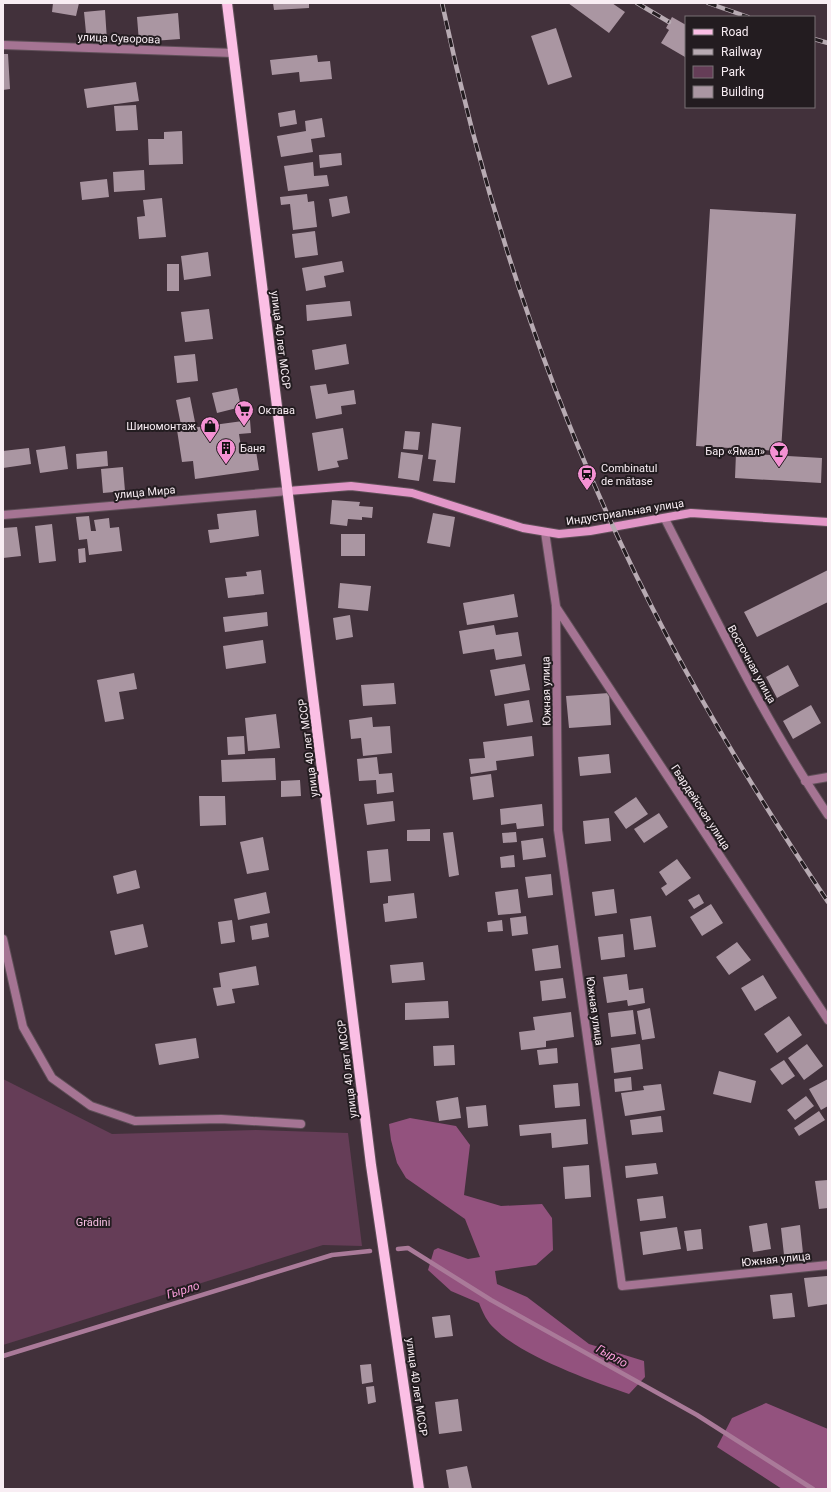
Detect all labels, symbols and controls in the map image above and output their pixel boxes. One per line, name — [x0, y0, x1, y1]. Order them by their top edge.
legend — [685, 16, 815, 108]
text: Road — [721, 25, 749, 39]
street label: улица Суворова — [77, 31, 160, 46]
text: Railway — [721, 45, 762, 59]
text: Park — [721, 65, 746, 79]
text: Building — [721, 85, 764, 99]
street label: улица 40 лет МССР — [268, 290, 293, 390]
supermarket icon: Октава — [233, 399, 255, 427]
place label: Октава — [258, 404, 295, 417]
shop icon: Шиномонтаж — [199, 415, 221, 443]
place label: Шиномонтаж — [126, 420, 197, 433]
building icon: Баня — [215, 437, 237, 465]
bar icon: Бар «Ямал» — [768, 440, 790, 468]
place label: Баня — [240, 442, 265, 455]
place label: Бар «Ямал» — [705, 445, 765, 458]
place label: Combinatul de mătase — [601, 462, 657, 488]
station icon: Combinatul de mătase — [576, 463, 598, 491]
street label: улица Мира — [114, 483, 176, 502]
street label: Индустриальная улица — [565, 497, 685, 528]
street label: Восточная улица — [725, 623, 778, 706]
street label: Южная улица — [539, 656, 554, 726]
street label: улица 40 лет МССР — [296, 698, 321, 798]
street label: Гвардейская улица — [668, 762, 733, 852]
street label: Южная улица — [583, 976, 606, 1046]
street label: улица 40 лет МССР — [335, 1019, 360, 1119]
park label: Grădini — [76, 1216, 110, 1229]
street label: Южная улица — [741, 1249, 811, 1270]
water label: Гырло — [165, 1278, 202, 1302]
street label: улица 40 лет МССР — [403, 1337, 430, 1437]
water label: Гырло — [594, 1342, 631, 1371]

